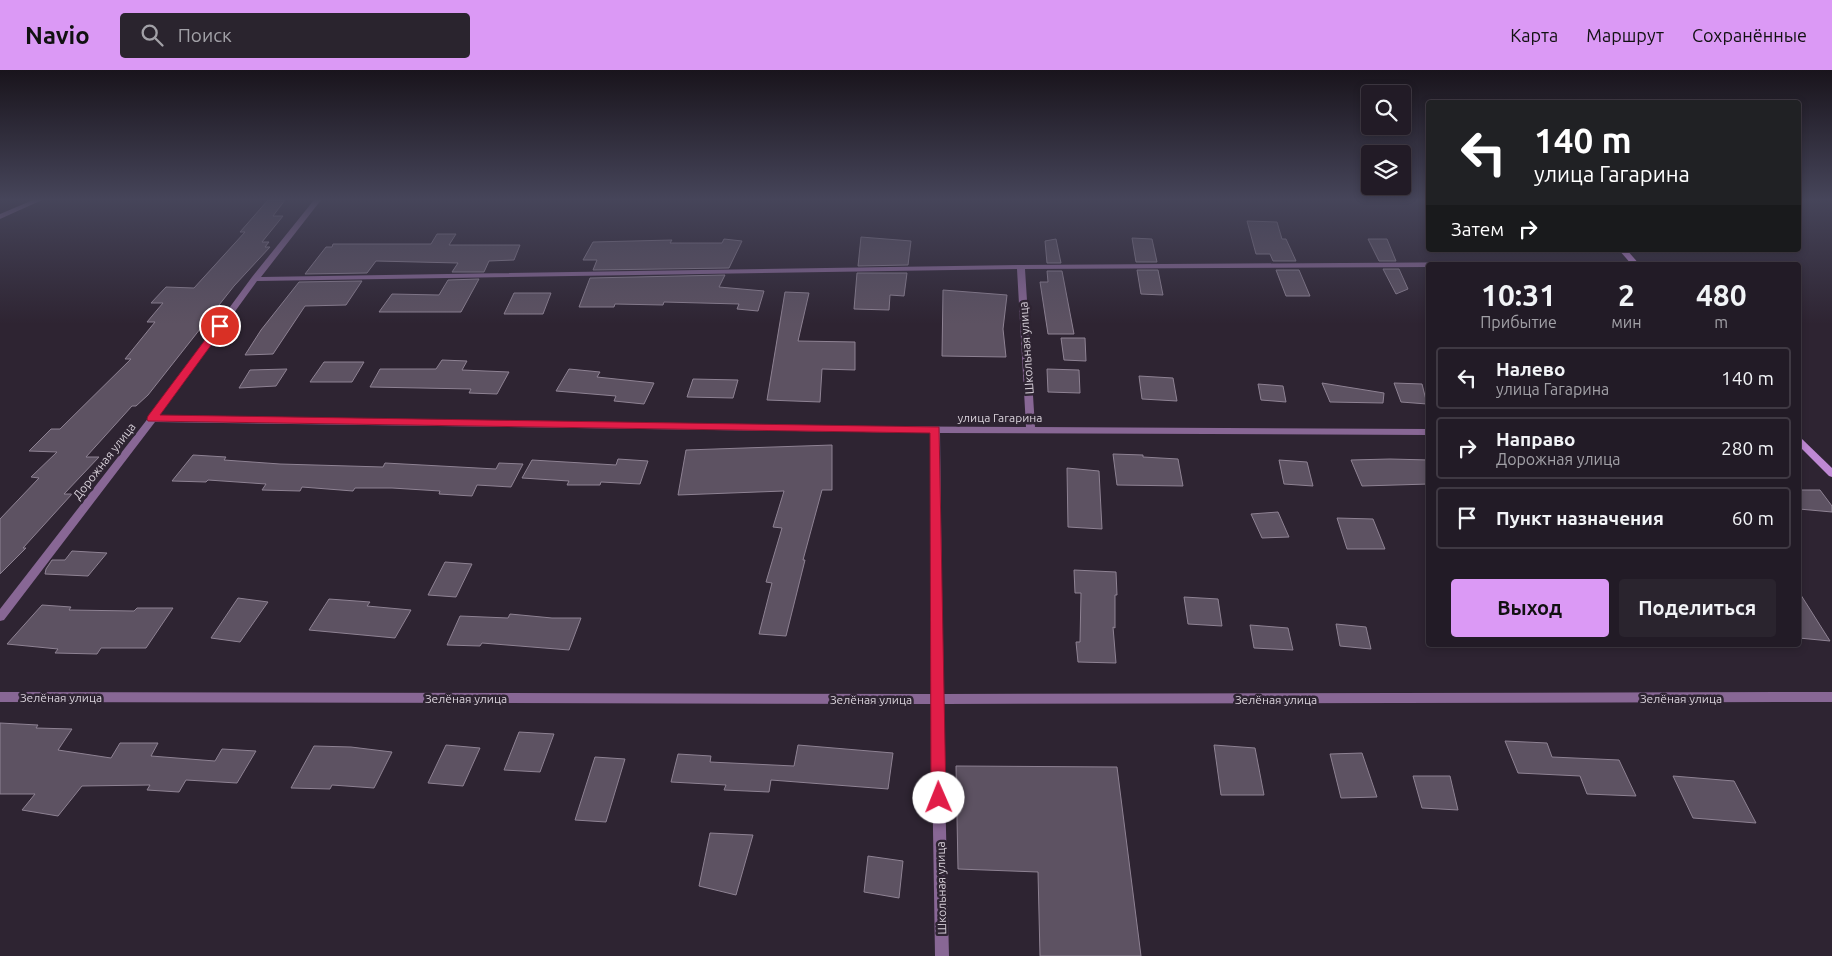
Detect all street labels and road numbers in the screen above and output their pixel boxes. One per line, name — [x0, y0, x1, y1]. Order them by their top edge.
street label: Школьная улица — [1016, 301, 1036, 395]
street label: улица Гагарина — [958, 411, 1043, 424]
street label: Дорожная улица — [70, 420, 138, 502]
street label: Зелёная улица — [20, 691, 102, 704]
street label: Зелёная улица — [425, 692, 507, 705]
street label: Зелёная улица — [1640, 692, 1722, 705]
street label: Зелёная улица — [830, 693, 912, 706]
street label: Зелёная улица — [1235, 693, 1317, 706]
street label: Школьная улица — [934, 841, 948, 935]

